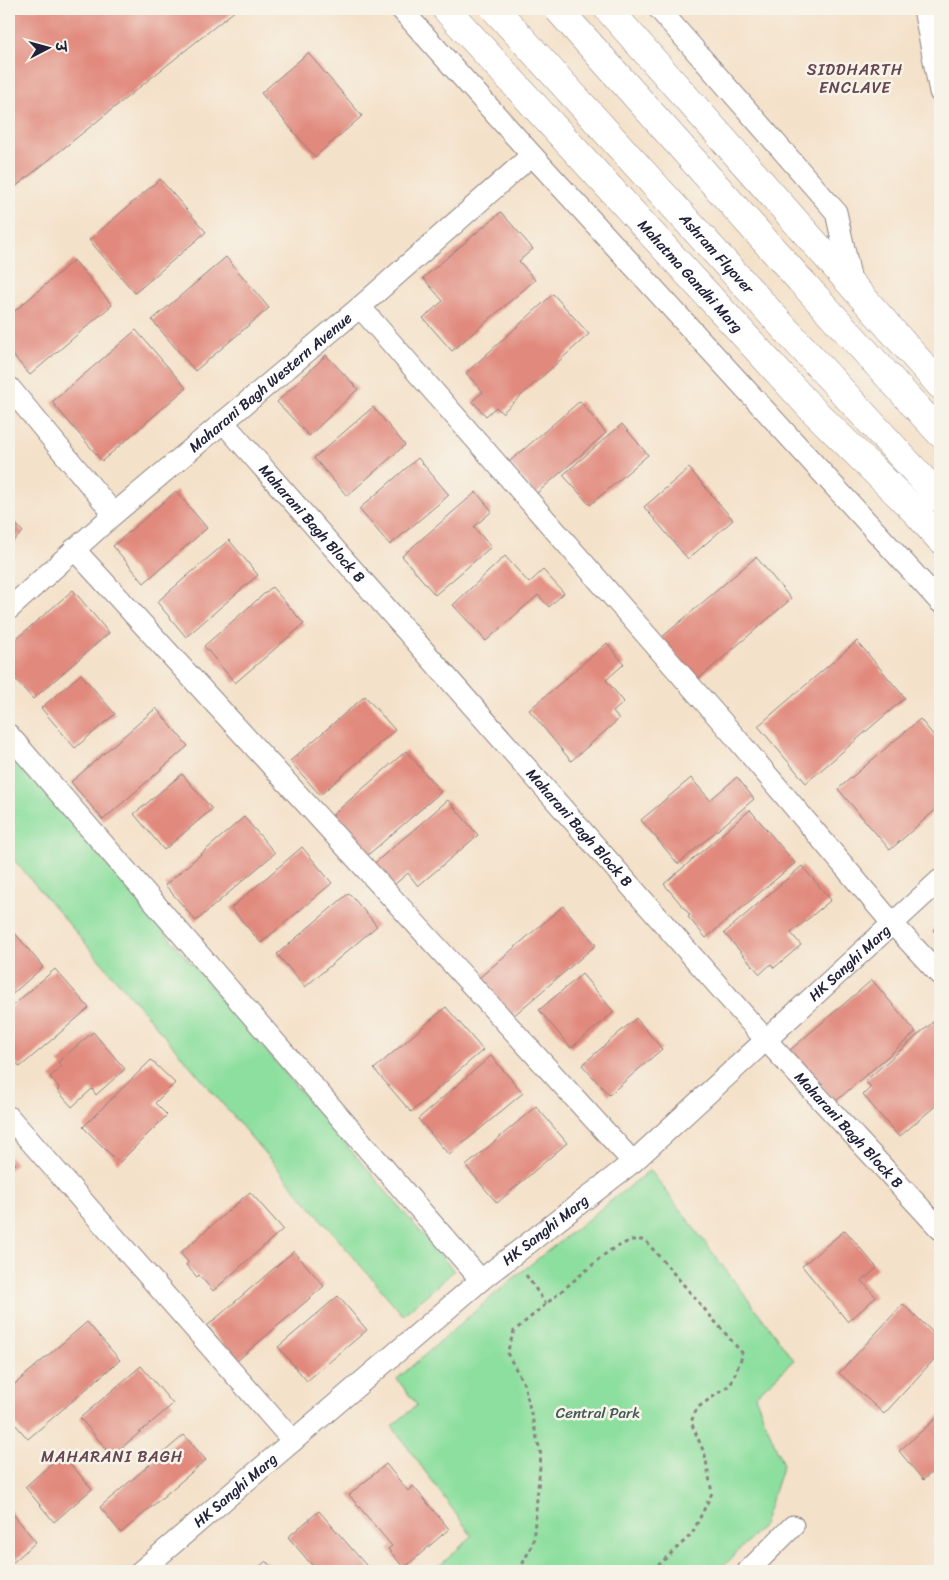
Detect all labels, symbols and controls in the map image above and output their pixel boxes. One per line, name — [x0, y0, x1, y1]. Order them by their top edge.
north arrow — [22, 22, 72, 72]
text: उ — [47, 39, 74, 54]
district label: SIDDHARTH ENCLAVE — [807, 55, 903, 102]
street label: Ashram Flyover — [672, 206, 761, 301]
street label: Mahatma Gandhi Marg — [631, 213, 750, 340]
street label: Maharani Bagh Western Avenue — [183, 305, 358, 459]
street label: Maharani Bagh Block B — [252, 458, 372, 589]
street label: Maharani Bagh Block B — [520, 762, 639, 893]
street label: HK Sanghi Marg — [802, 918, 897, 1008]
street label: Maharani Bagh Block B — [788, 1065, 910, 1195]
street label: HK Sanghi Marg — [496, 1188, 595, 1272]
park label: Central Park — [556, 1400, 640, 1426]
district label: MAHARANI BAGH — [41, 1442, 183, 1471]
street label: HK Sanghi Marg — [187, 1446, 284, 1534]

